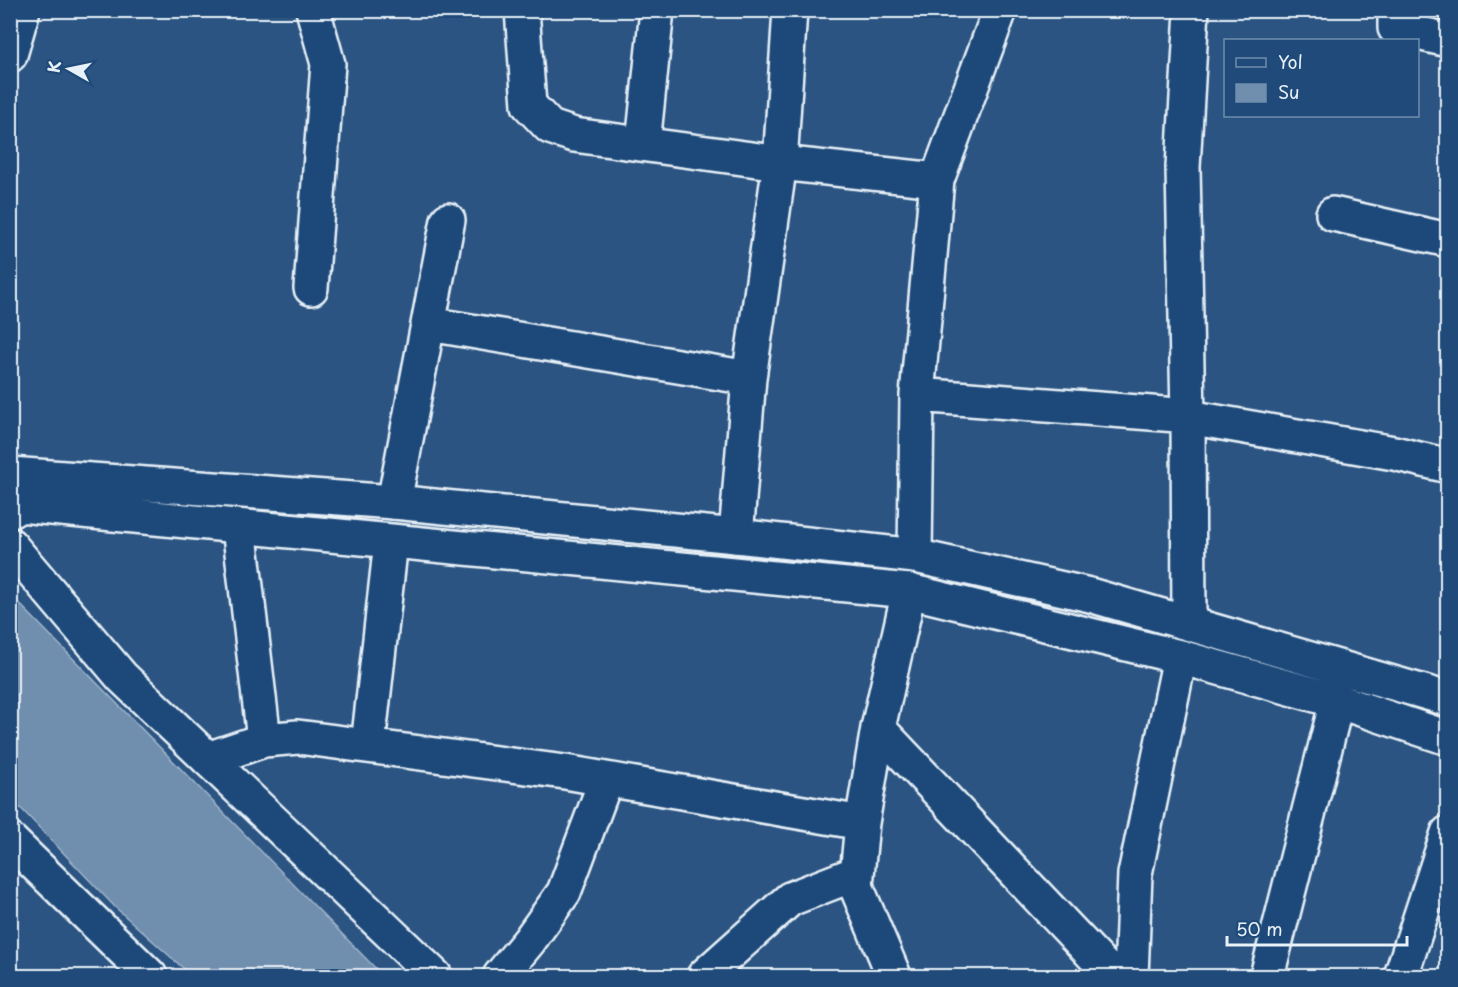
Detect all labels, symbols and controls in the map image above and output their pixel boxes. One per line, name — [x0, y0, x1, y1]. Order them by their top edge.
north arrow — [39, 39, 99, 99]
legend — [1224, 39, 1419, 117]
text: Yol — [1278, 48, 1303, 75]
text: K — [40, 59, 66, 74]
text: Su — [1278, 78, 1299, 105]
scale bar — [1227, 909, 1407, 947]
text: 50 m — [1236, 915, 1283, 942]

